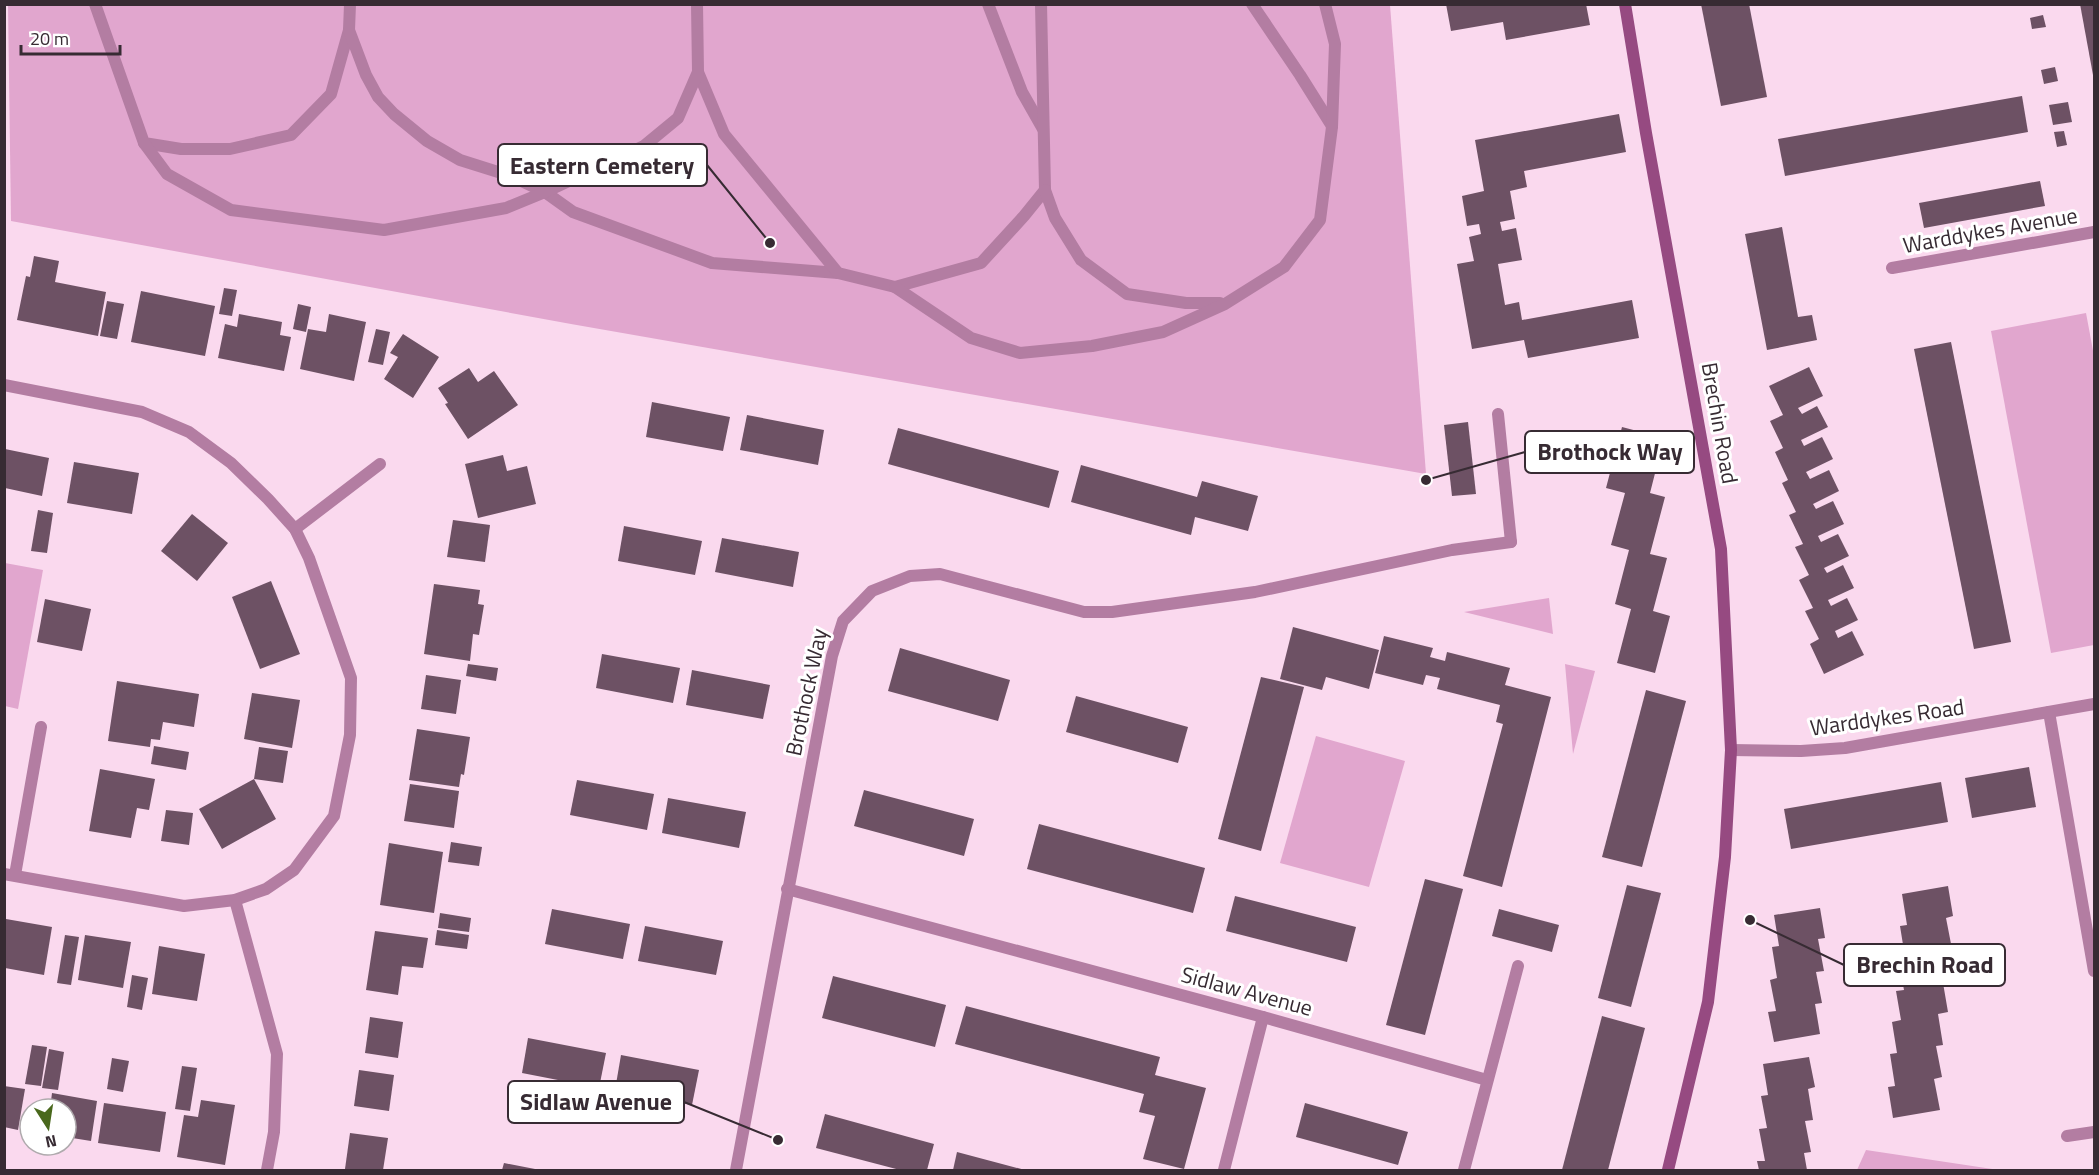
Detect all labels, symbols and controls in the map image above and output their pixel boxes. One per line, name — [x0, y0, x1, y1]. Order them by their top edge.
scale bar — [21, 18, 120, 56]
text: 20 m — [30, 25, 69, 52]
callout: Eastern Cemetery — [498, 144, 707, 186]
text: Eastern Cemetery — [510, 147, 694, 183]
street label: Warddykes Avenue — [1900, 198, 2080, 262]
street label: Brechin Road — [1693, 360, 1747, 486]
callout: Brothock Way — [1525, 431, 1694, 473]
text: Brothock Way — [1537, 433, 1683, 469]
street label: Brothock Way — [776, 625, 836, 759]
street label: Warddykes Road — [1808, 689, 1966, 745]
callout: Brechin Road — [1844, 944, 2005, 986]
text: Brechin Road — [1856, 946, 1994, 982]
street label: Sidlaw Avenue — [1177, 957, 1317, 1025]
callout: Sidlaw Avenue — [508, 1081, 684, 1123]
text: Sidlaw Avenue — [520, 1083, 672, 1119]
north arrow — [18, 1097, 78, 1157]
text: N — [43, 1129, 59, 1155]

